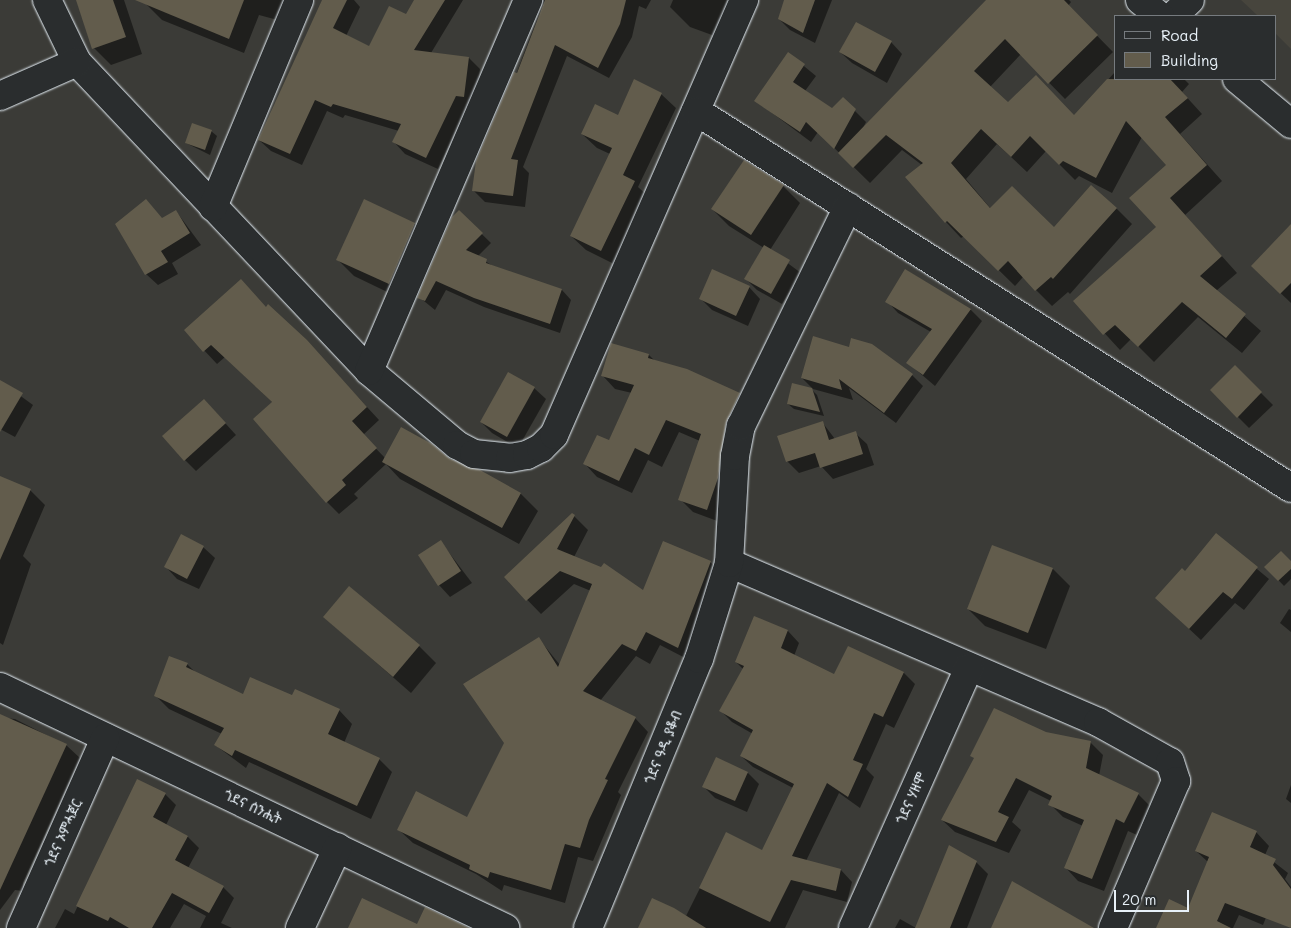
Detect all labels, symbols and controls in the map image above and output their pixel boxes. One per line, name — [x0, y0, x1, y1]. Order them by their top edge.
legend — [1114, 15, 1276, 80]
text: Road — [1161, 25, 1198, 45]
text: Building — [1161, 50, 1218, 70]
street label: ጎደና ዓዲ ያቆብ — [641, 708, 685, 786]
street label: ጎደና ሃዘሞ — [892, 770, 930, 826]
street label: ጎደና ሰንሒት — [221, 786, 285, 828]
street label: ጎደና ኦምሓጀር — [41, 797, 85, 869]
scale bar — [1116, 880, 1191, 912]
text: 20 m — [1122, 889, 1156, 909]

